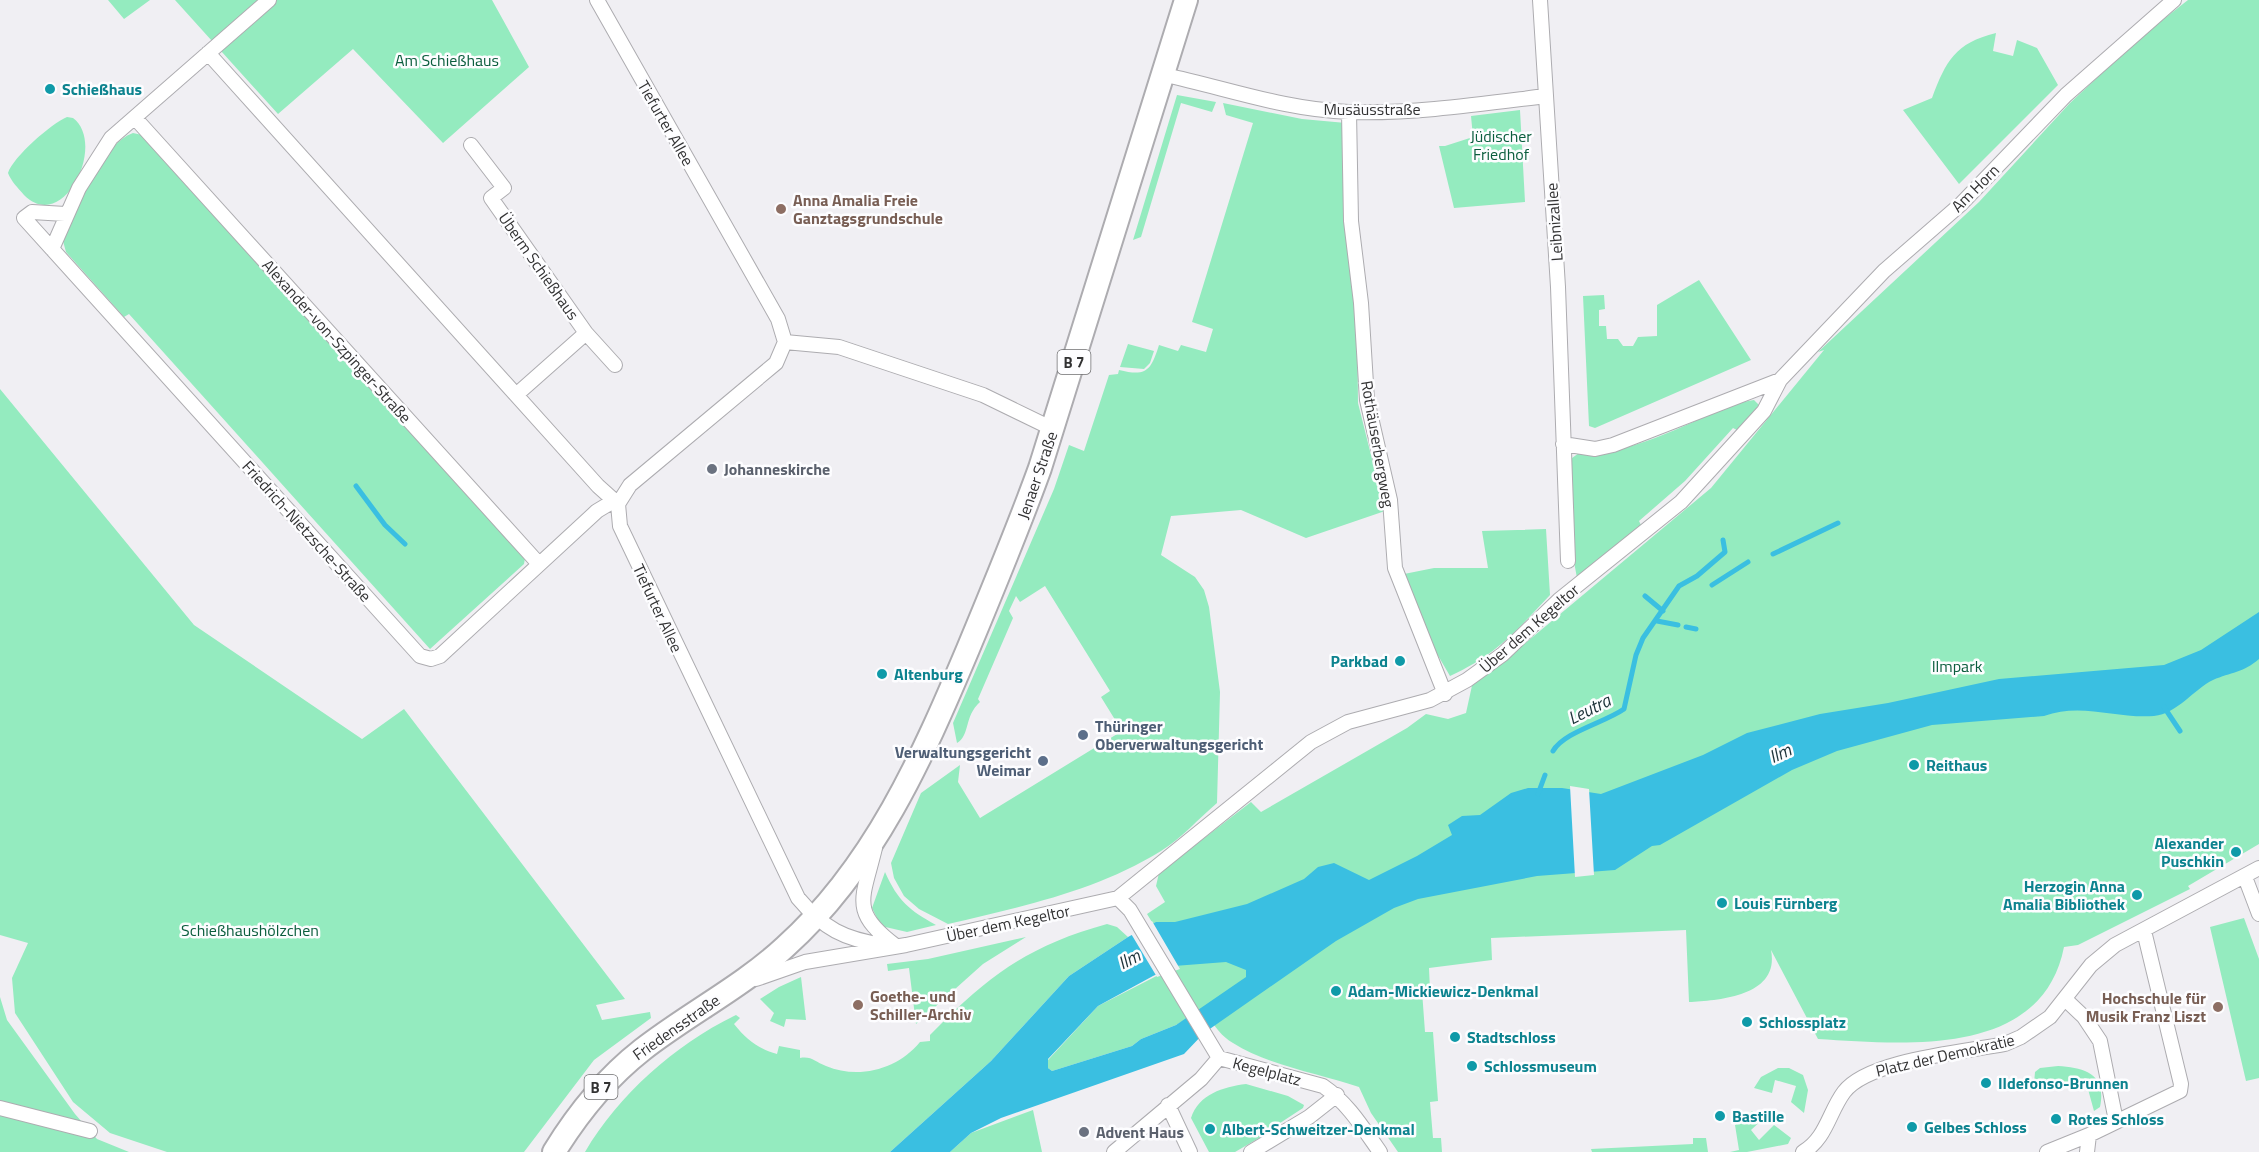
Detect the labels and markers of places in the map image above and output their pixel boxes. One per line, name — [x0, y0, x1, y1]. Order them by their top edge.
place label: Schießhaus — [62, 77, 142, 101]
marker: Schießhaus — [43, 82, 57, 96]
place label: Anna Amalia Freie Ganztagsgrundschule — [793, 188, 943, 230]
marker: Anna Amalia Freie Ganztagsgrundschule — [774, 202, 788, 216]
place label: Johanneskirche — [724, 457, 830, 481]
marker: Johanneskirche — [705, 462, 719, 476]
place label: Parkbad — [1331, 649, 1388, 673]
marker: Parkbad — [1393, 654, 1407, 668]
place label: Altenburg — [894, 662, 963, 686]
marker: Altenburg — [875, 667, 889, 681]
place label: Thüringer Oberverwaltungsgericht — [1095, 714, 1263, 756]
marker: Thüringer Oberverwaltungsgericht — [1076, 728, 1090, 742]
place label: Verwaltungsgericht Weimar — [895, 740, 1031, 782]
place label: Reithaus — [1926, 753, 1987, 777]
marker: Verwaltungsgericht Weimar — [1036, 754, 1050, 768]
marker: Reithaus — [1907, 758, 1921, 772]
place label: Alexander Puschkin — [2154, 831, 2224, 873]
marker: Alexander Puschkin — [2229, 845, 2243, 859]
place label: Herzogin Anna Amalia Bibliothek — [2003, 874, 2126, 916]
marker: Herzogin Anna Amalia Bibliothek — [2130, 888, 2144, 902]
place label: Louis Fürnberg — [1734, 891, 1838, 915]
marker: Louis Fürnberg — [1715, 896, 1729, 910]
place label: Adam-Mickiewicz-Denkmal — [1348, 979, 1539, 1003]
place label: Goethe- und Schiller-Archiv — [870, 984, 971, 1026]
marker: Adam-Mickiewicz-Denkmal — [1329, 984, 1343, 998]
place label: Hochschule für Musik Franz Liszt — [2086, 986, 2206, 1028]
marker: Goethe- und Schiller-Archiv — [851, 998, 865, 1012]
marker: Hochschule für Musik Franz Liszt — [2211, 1000, 2225, 1014]
place label: Schlossplatz — [1759, 1010, 1846, 1034]
marker: Schlossplatz — [1740, 1015, 1754, 1029]
place label: Stadtschloss — [1467, 1025, 1556, 1049]
marker: Stadtschloss — [1448, 1030, 1462, 1044]
place label: Schlossmuseum — [1484, 1054, 1597, 1078]
marker: Schlossmuseum — [1465, 1059, 1479, 1073]
place label: Ildefonso-Brunnen — [1998, 1071, 2129, 1095]
marker: Ildefonso-Brunnen — [1979, 1076, 1993, 1090]
place label: Bastille — [1732, 1104, 1784, 1128]
place label: Rotes Schloss — [2068, 1107, 2164, 1131]
marker: Bastille — [1713, 1109, 1727, 1123]
marker: Rotes Schloss — [2049, 1112, 2063, 1126]
place label: Gelbes Schloss — [1924, 1115, 2027, 1139]
place label: Albert-Schweitzer-Denkmal — [1222, 1117, 1415, 1141]
place label: Advent Haus — [1096, 1120, 1184, 1144]
marker: Gelbes Schloss — [1905, 1120, 1919, 1134]
marker: Albert-Schweitzer-Denkmal — [1203, 1122, 1217, 1136]
marker: Advent Haus — [1077, 1125, 1091, 1139]

